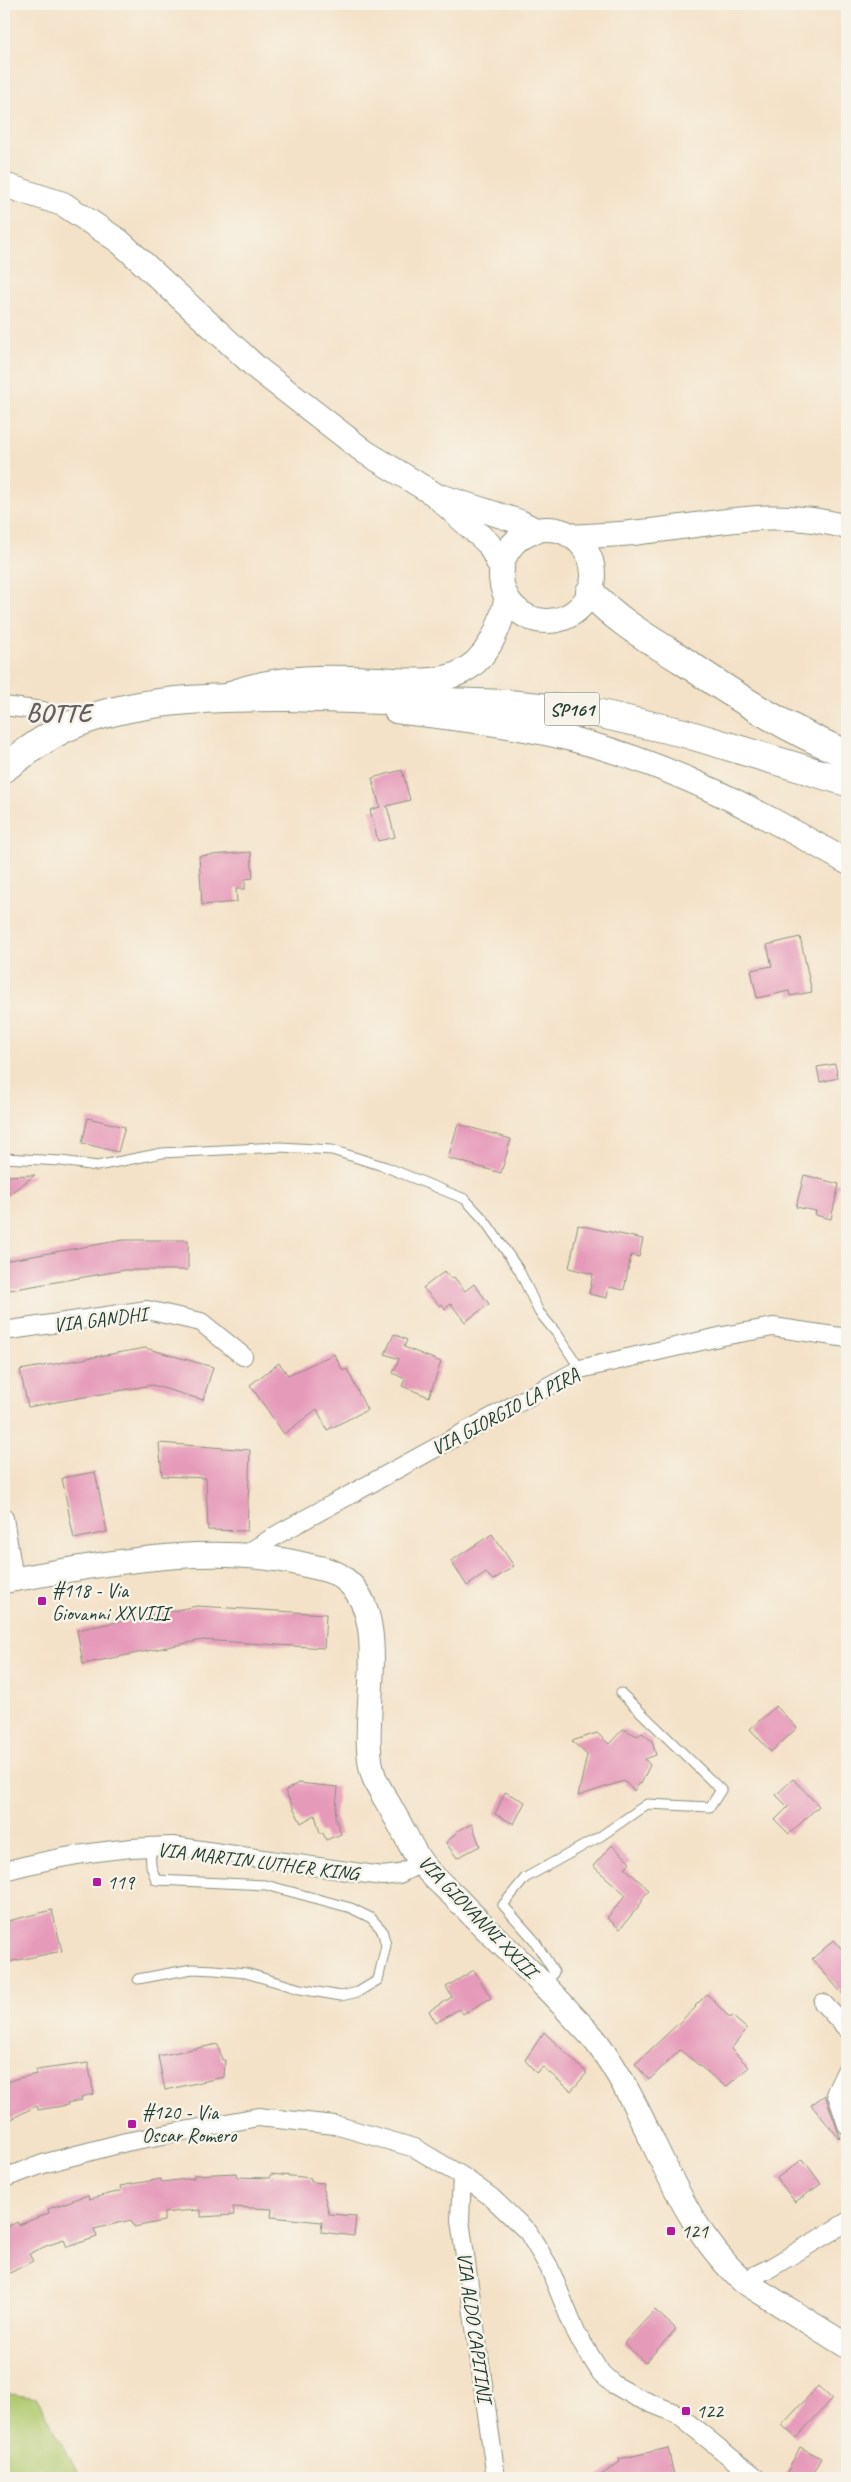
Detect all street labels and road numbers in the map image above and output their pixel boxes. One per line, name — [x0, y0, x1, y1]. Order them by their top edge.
road number: SP161 — [544, 692, 600, 726]
street label: VIA GANDHI — [52, 1301, 153, 1338]
street label: VIA GIORGIO LA PIRA — [427, 1361, 584, 1461]
street label: VIA MARTIN LUTHER KING — [156, 1837, 363, 1887]
street label: VIA GIOVANNI XXIII — [413, 1850, 545, 1986]
street label: VIA ALDO CAPITINI — [452, 2251, 498, 2408]

